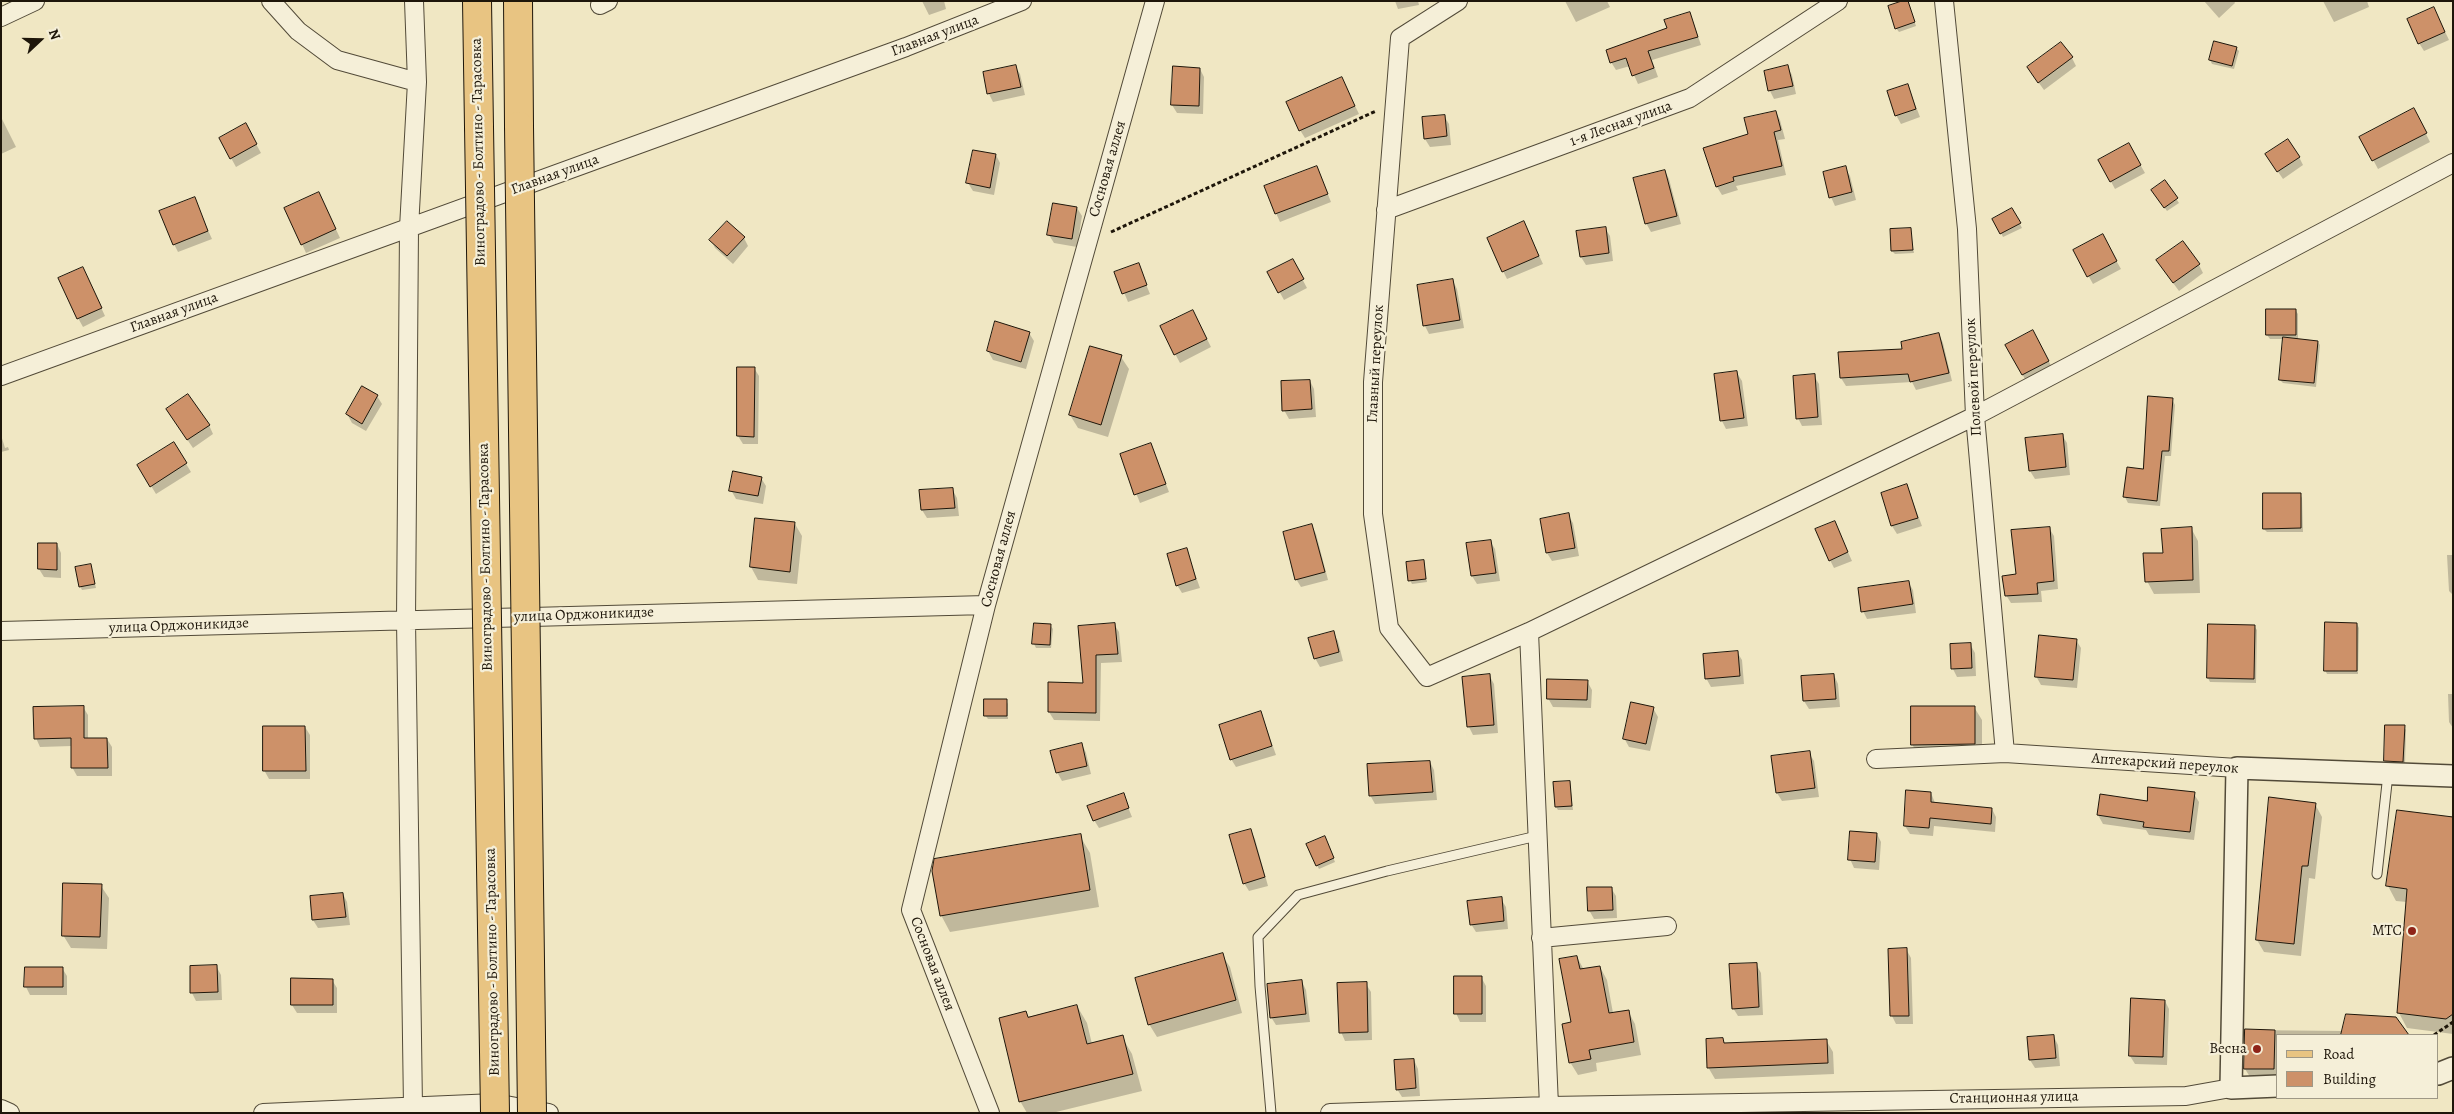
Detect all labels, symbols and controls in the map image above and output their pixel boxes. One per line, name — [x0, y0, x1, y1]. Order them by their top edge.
street label: Главная улица — [889, 11, 981, 61]
north arrow — [15, 15, 65, 65]
text: N — [44, 26, 65, 43]
street label: Виноградово - Болтино - Тарасовка — [468, 38, 490, 266]
street label: 1-я Лесная улица — [1567, 97, 1675, 151]
street label: Сосновая аллея — [1086, 119, 1130, 219]
street label: Главная улица — [509, 151, 601, 199]
street label: Главная улица — [128, 289, 220, 337]
street label: Главный переулок — [1364, 304, 1388, 424]
street label: Полевой переулок — [1962, 317, 1986, 437]
street label: Виноградово - Болтино - Тарасовка — [475, 443, 497, 671]
street label: Сосновая аллея — [977, 509, 1021, 609]
street label: улица Орджоникидзе — [514, 604, 654, 626]
street label: улица Орджоникидзе — [109, 615, 249, 637]
street label: Аптекарский переулок — [2091, 750, 2239, 778]
street label: Виноградово - Болтино - Тарасовка — [482, 848, 504, 1076]
street label: Сосновая аллея — [906, 914, 958, 1014]
place label: МТС — [2372, 922, 2402, 940]
marker: МТС — [2406, 925, 2418, 937]
legend — [2276, 1034, 2439, 1099]
place label: Весна — [2209, 1040, 2247, 1058]
marker: Весна — [2251, 1043, 2263, 1055]
text: Road — [2323, 1044, 2354, 1064]
text: Building — [2323, 1069, 2376, 1089]
street label: Станционная улица — [1949, 1088, 2079, 1108]

